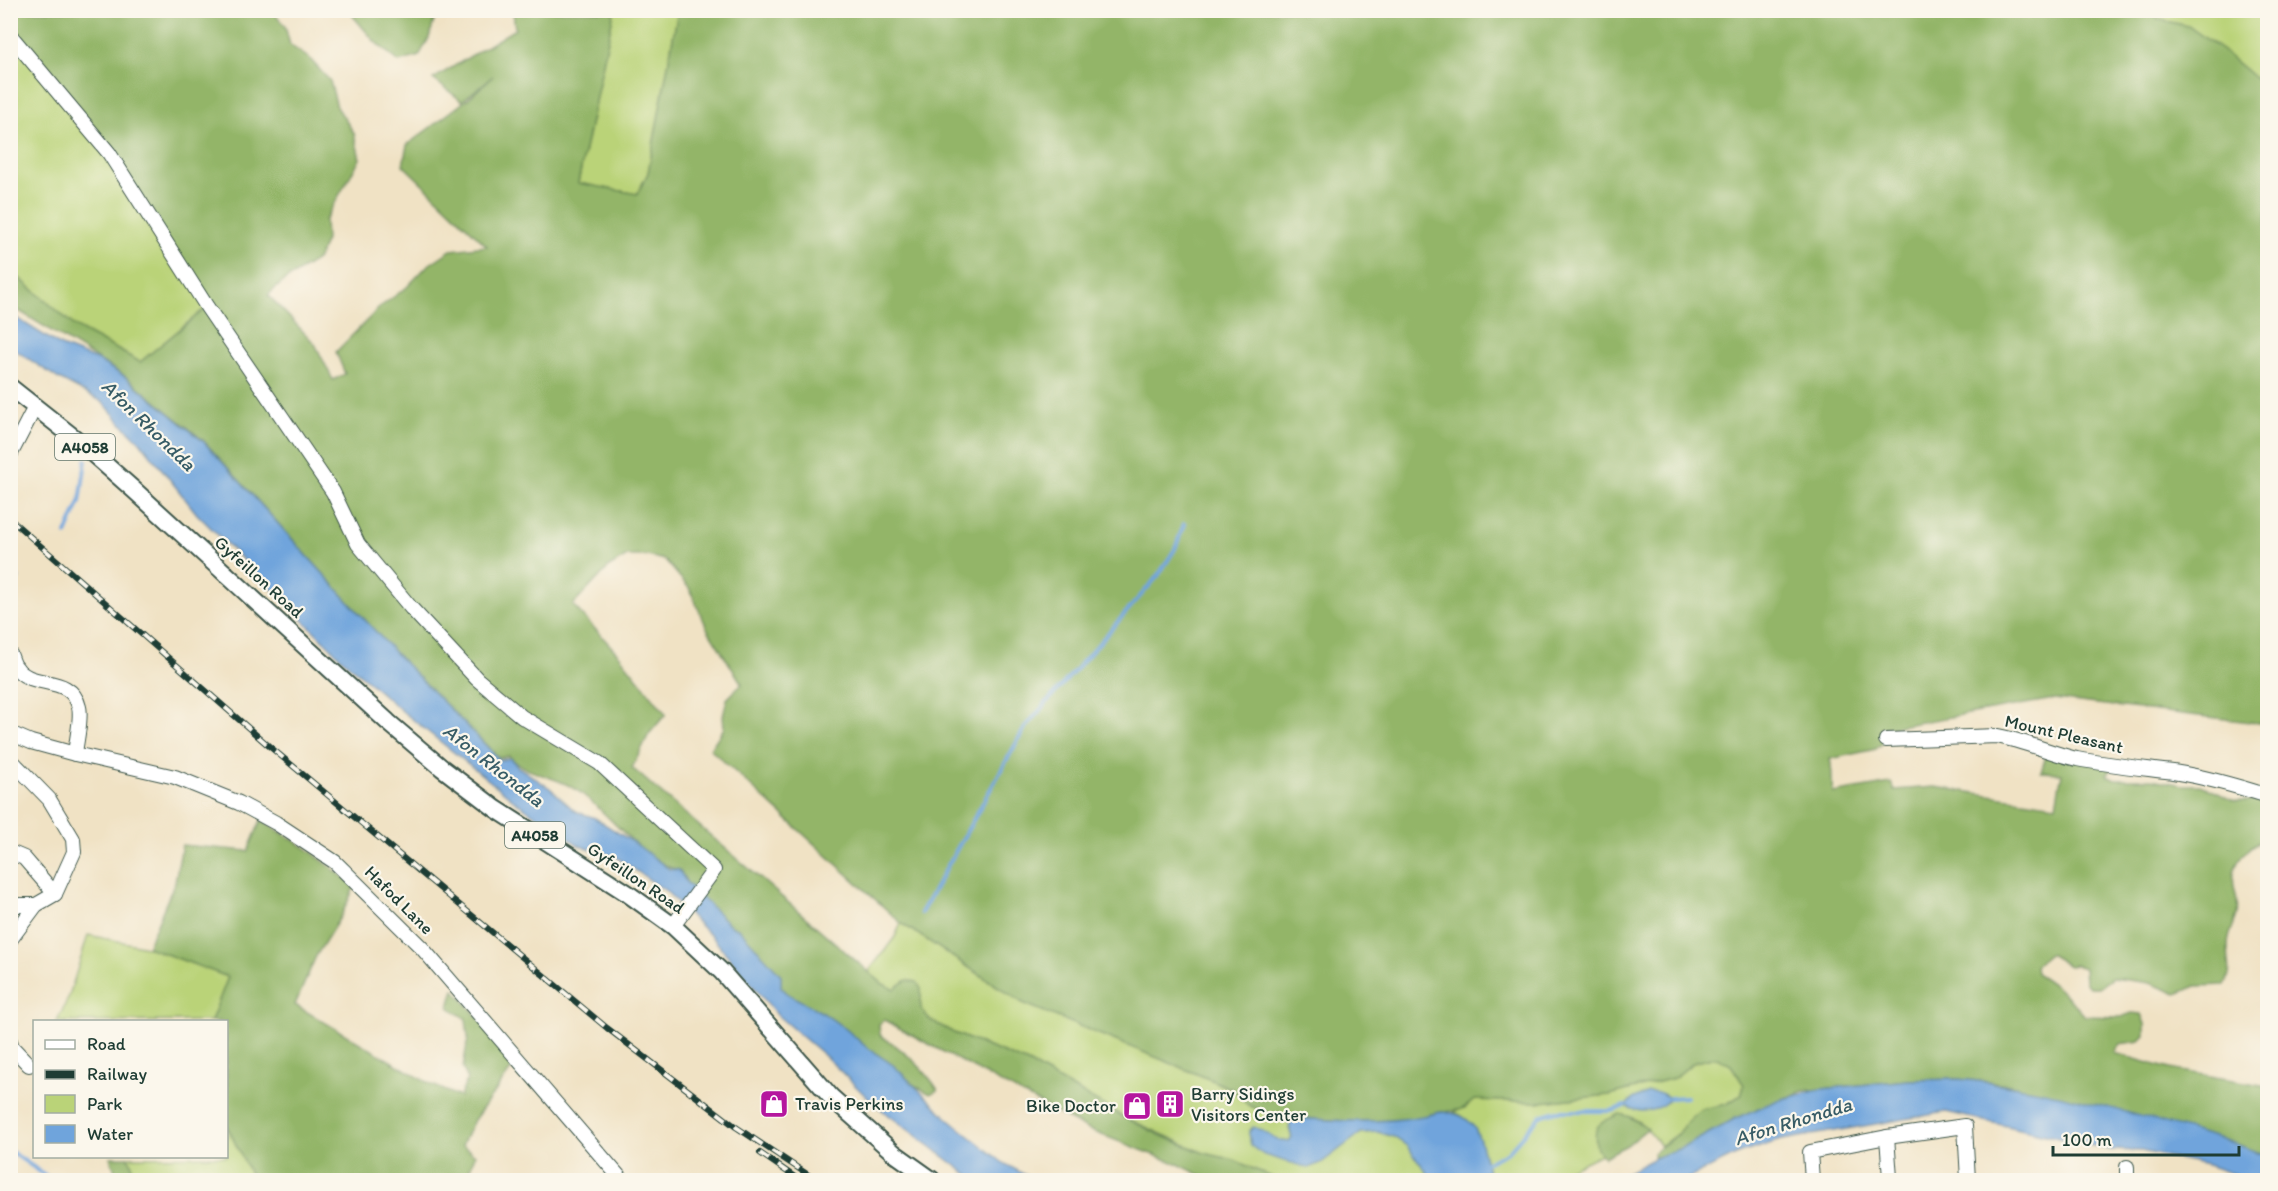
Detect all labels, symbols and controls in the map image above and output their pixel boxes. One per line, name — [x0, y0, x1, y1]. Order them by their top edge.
water label: Afon Rhondda — [97, 374, 201, 476]
road number: A4058 — [55, 434, 115, 460]
street label: Gyfeillon Road — [210, 531, 308, 623]
street label: Mount Pleasant — [2003, 710, 2126, 758]
water label: Afon Rhondda — [439, 718, 550, 812]
road number: A4058 — [505, 822, 565, 848]
street label: Gyfeillon Road — [583, 837, 689, 919]
street label: Hafod Lane — [360, 861, 438, 939]
legend — [33, 1020, 228, 1158]
text: Road — [87, 1033, 126, 1055]
text: Railway — [87, 1063, 148, 1085]
place label: Barry Sidings Visitors Center — [1191, 1083, 1307, 1126]
shop icon: Travis Perkins — [758, 1088, 790, 1120]
building icon: Barry Sidings Visitors Center — [1154, 1088, 1186, 1120]
shop icon: Bike Doctor — [1121, 1090, 1153, 1122]
water label: Afon Rhondda — [1731, 1092, 1855, 1150]
text: Park — [87, 1093, 122, 1115]
place label: Travis Perkins — [795, 1093, 904, 1115]
place label: Bike Doctor — [1026, 1095, 1117, 1117]
scale bar — [2053, 1119, 2239, 1157]
text: Water — [87, 1123, 133, 1145]
text: 100 m — [2062, 1129, 2112, 1151]

